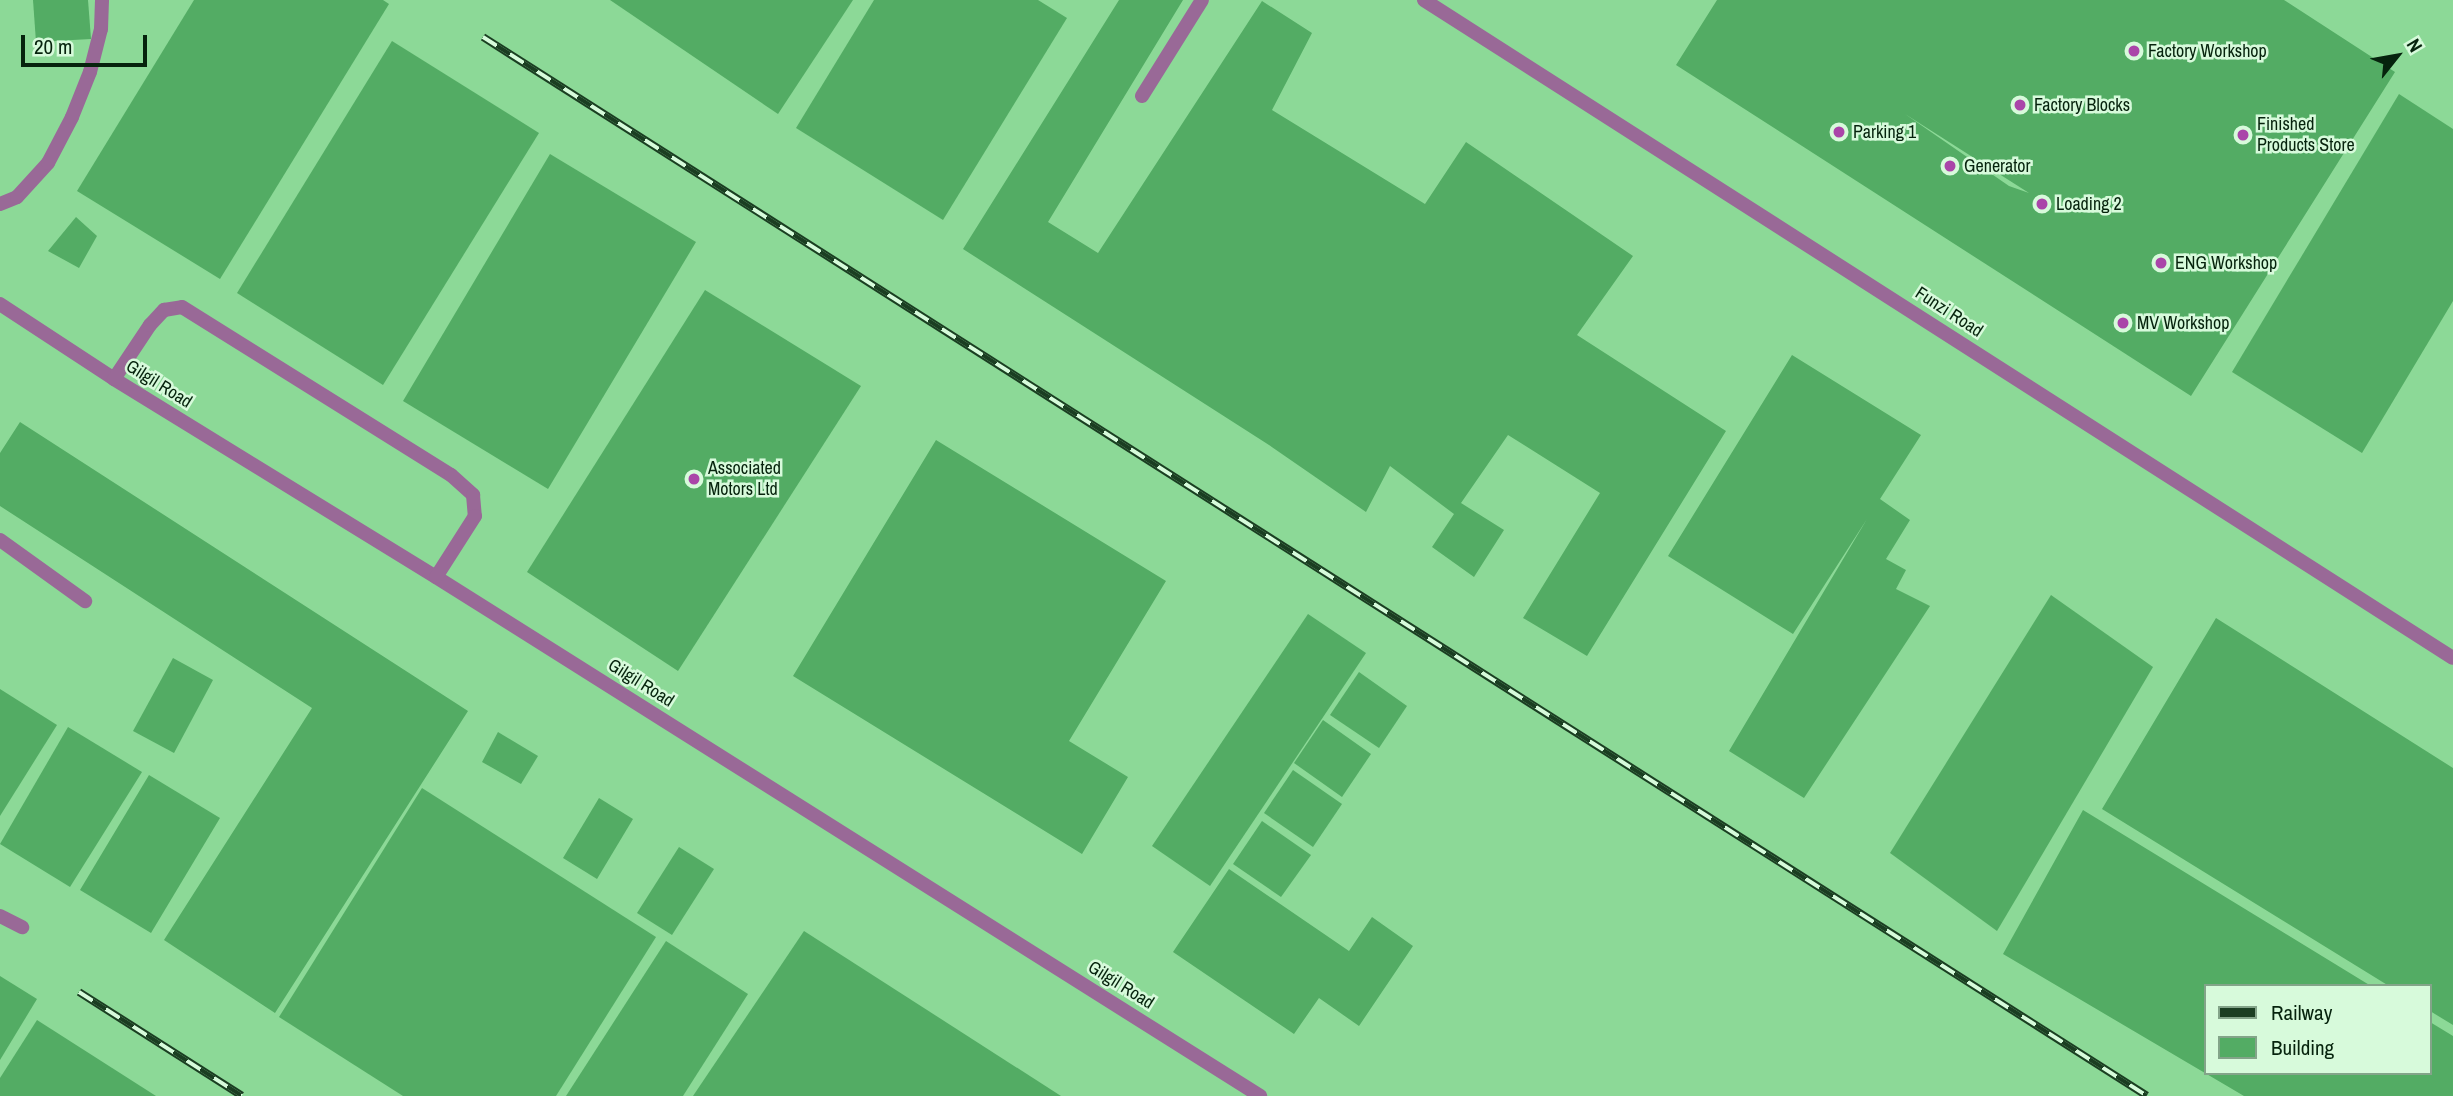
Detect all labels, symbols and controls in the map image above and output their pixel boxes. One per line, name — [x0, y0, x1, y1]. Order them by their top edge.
scale bar — [24, 21, 150, 65]
north arrow — [2362, 21, 2432, 91]
text: 20 m — [34, 32, 72, 61]
text: N — [2401, 34, 2429, 57]
place label: Factory Workshop — [2148, 40, 2267, 62]
marker: Factory Workshop — [2126, 43, 2142, 59]
place label: Factory Blocks — [2034, 94, 2130, 116]
marker: Factory Blocks — [2012, 97, 2028, 113]
place label: Finished Products Store — [2257, 114, 2355, 156]
place label: Parking 1 — [1853, 121, 1916, 143]
marker: Parking 1 — [1831, 124, 1847, 140]
marker: Finished Products Store — [2235, 127, 2251, 143]
place label: Generator — [1964, 155, 2030, 177]
marker: Generator — [1942, 158, 1958, 174]
place label: Loading 2 — [2056, 193, 2122, 215]
marker: Loading 2 — [2034, 196, 2050, 212]
place label: ENG Workshop — [2175, 252, 2277, 274]
marker: ENG Workshop — [2153, 255, 2169, 271]
street label: Funzi Road — [1911, 282, 1987, 342]
place label: MV Workshop — [2137, 312, 2229, 334]
marker: MV Workshop — [2115, 315, 2131, 331]
street label: Gilgil Road — [122, 355, 196, 413]
place label: Associated Motors Ltd — [708, 458, 781, 500]
marker: Associated Motors Ltd — [686, 471, 702, 487]
street label: Gilgil Road — [604, 654, 678, 712]
street label: Gilgil Road — [1084, 956, 1158, 1014]
legend — [2204, 984, 2432, 1075]
text: Railway — [2271, 998, 2332, 1027]
text: Building — [2271, 1033, 2334, 1062]

